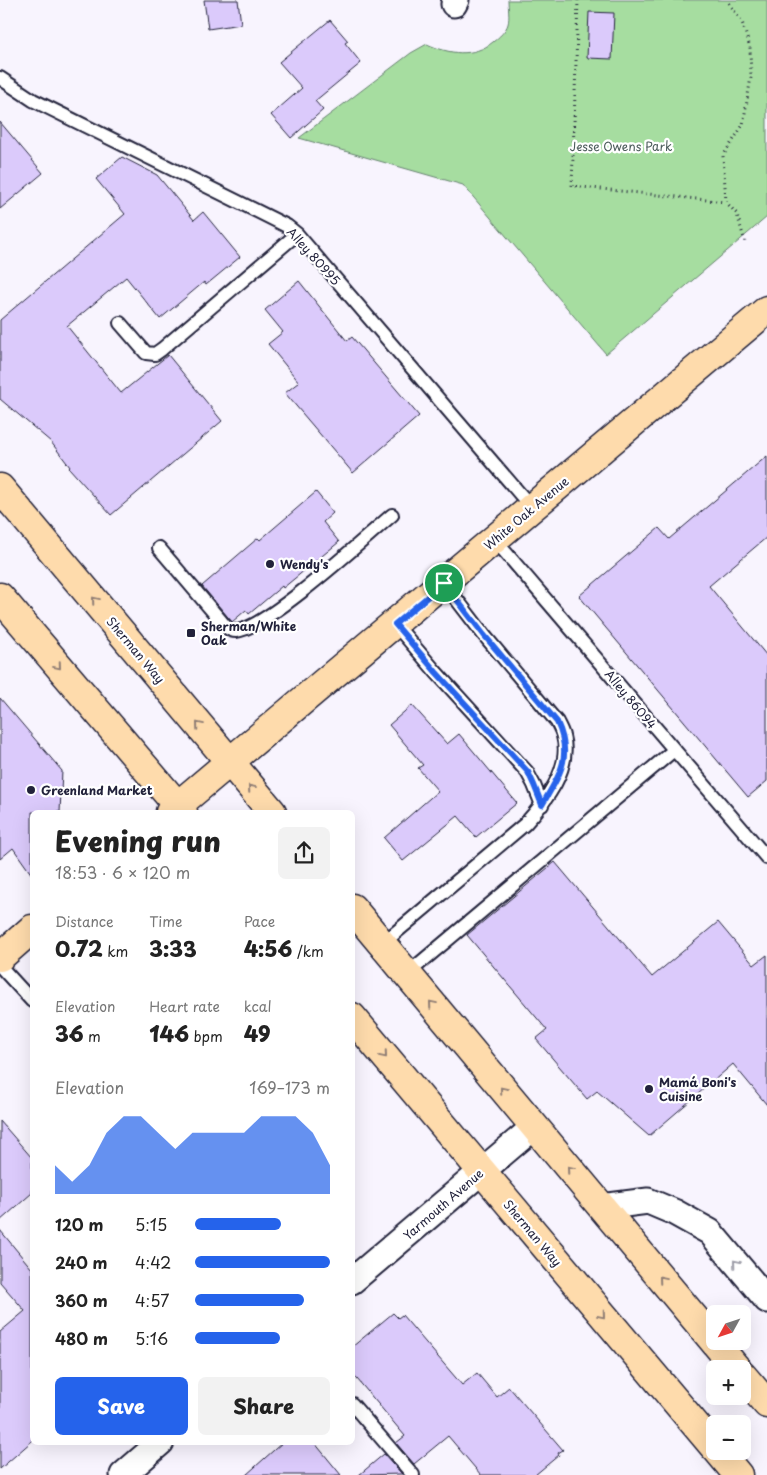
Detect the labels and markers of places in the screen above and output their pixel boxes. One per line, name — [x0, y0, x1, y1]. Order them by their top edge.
place label: Wendy's — [280, 555, 329, 573]
marker: Wendy's — [264, 558, 276, 570]
pin — [423, 562, 465, 604]
place label: Sherman/White Oak — [201, 617, 297, 649]
marker: Sherman/White Oak — [185, 627, 197, 639]
place label: Greenland Market — [41, 781, 153, 799]
marker: Greenland Market — [25, 784, 37, 796]
place label: Mamá Boni's Cuisine — [659, 1073, 737, 1105]
marker: Mamá Boni's Cuisine — [643, 1083, 655, 1095]

